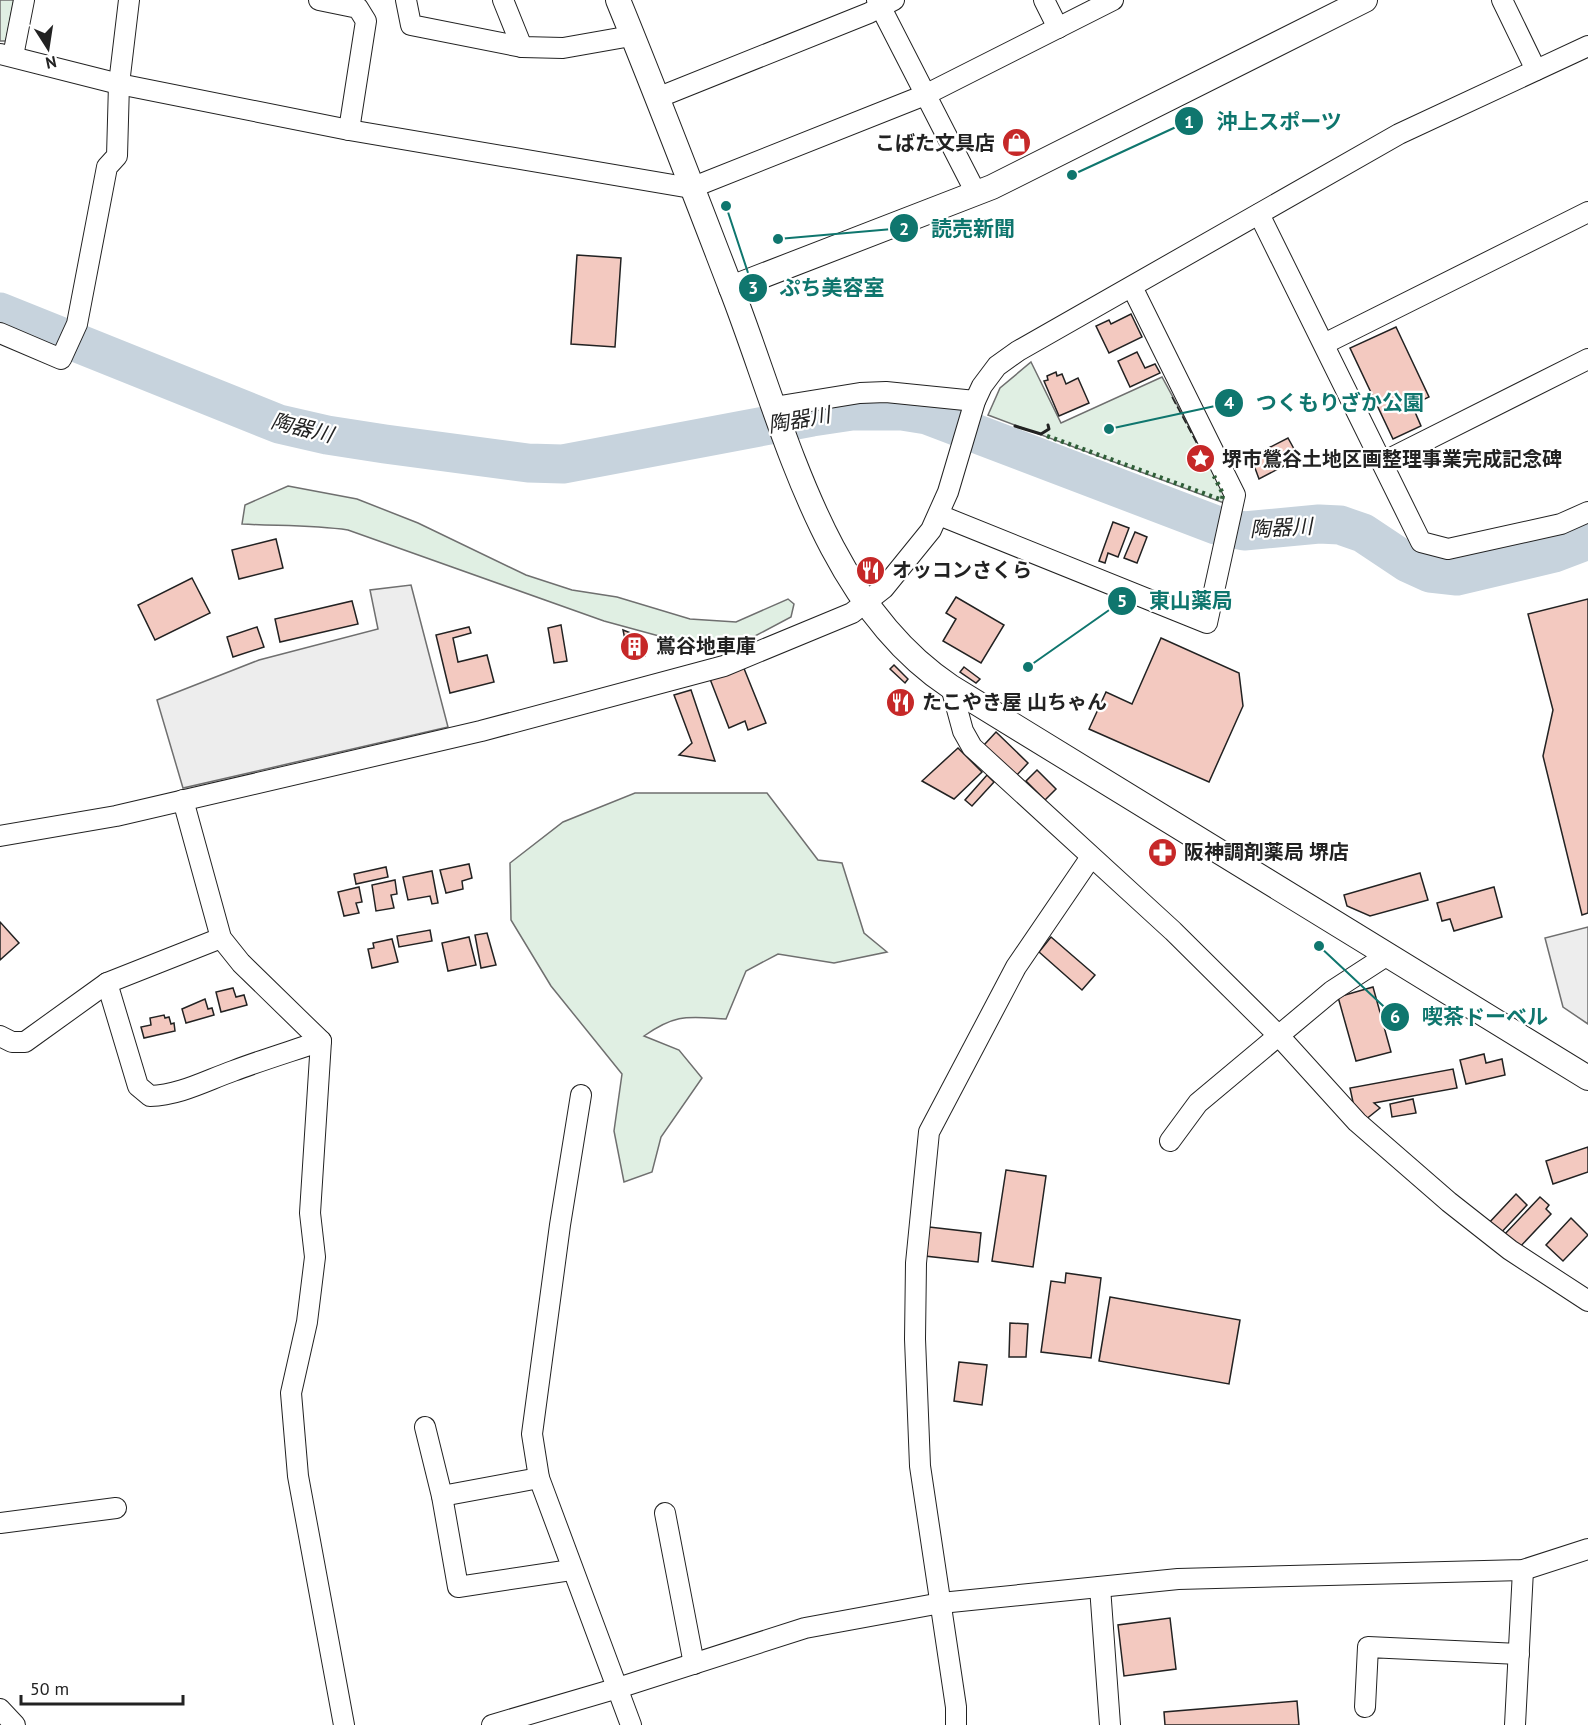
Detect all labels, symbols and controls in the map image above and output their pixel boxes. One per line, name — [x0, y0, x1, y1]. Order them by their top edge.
north arrow — [18, 18, 78, 78]
text: N — [44, 52, 58, 74]
callout: 沖上スポーツ — [1174, 102, 1354, 141]
text: 沖上スポーツ — [1216, 108, 1342, 135]
text: 1 — [1184, 110, 1194, 133]
shop icon: こばた文具店 — [1000, 127, 1032, 159]
place label: こばた文具店 — [875, 130, 995, 156]
callout: 読売新聞 — [889, 209, 1027, 248]
text: 読売新聞 — [931, 215, 1015, 242]
text: 2 — [899, 217, 909, 240]
callout: ぷち美容室 — [738, 268, 897, 307]
text: ぷち美容室 — [779, 274, 885, 301]
text: 3 — [748, 276, 758, 299]
callout: つくもりざか公園 — [1214, 384, 1436, 423]
text: つくもりざか公園 — [1256, 389, 1424, 416]
text: 4 — [1224, 391, 1234, 414]
water label: 陶器川 — [766, 400, 834, 438]
water label: 陶器川 — [268, 407, 338, 449]
place icon: 堺市鶯谷土地区画整理事業完成記念碑 — [1185, 443, 1217, 475]
place label: 堺市鶯谷土地区画整理事業完成記念碑 — [1222, 446, 1562, 472]
water label: 陶器川 — [1249, 512, 1315, 543]
restaurant icon: オッコンさくら — [855, 554, 887, 586]
place label: オッコンさくら — [892, 557, 1032, 583]
callout: 東山薬局 — [1107, 581, 1245, 620]
text: 東山薬局 — [1149, 587, 1233, 614]
text: 5 — [1117, 589, 1127, 612]
building icon: 鴬谷地車庫 — [619, 630, 651, 662]
place label: 鴬谷地車庫 — [656, 633, 756, 659]
restaurant icon: たこやき屋 山ちゃん — [885, 686, 917, 718]
place label: たこやき屋 山ちゃん — [922, 689, 1107, 715]
pharmacy icon: 阪神調剤薬局 堺店 — [1147, 836, 1179, 868]
place label: 阪神調剤薬局 堺店 — [1184, 839, 1349, 865]
callout: 喫茶ドーベル — [1380, 997, 1560, 1036]
text: 喫茶ドーベル — [1422, 1003, 1548, 1030]
text: 6 — [1390, 1005, 1400, 1028]
scale bar — [21, 1668, 183, 1706]
text: 50 m — [30, 1677, 69, 1700]

